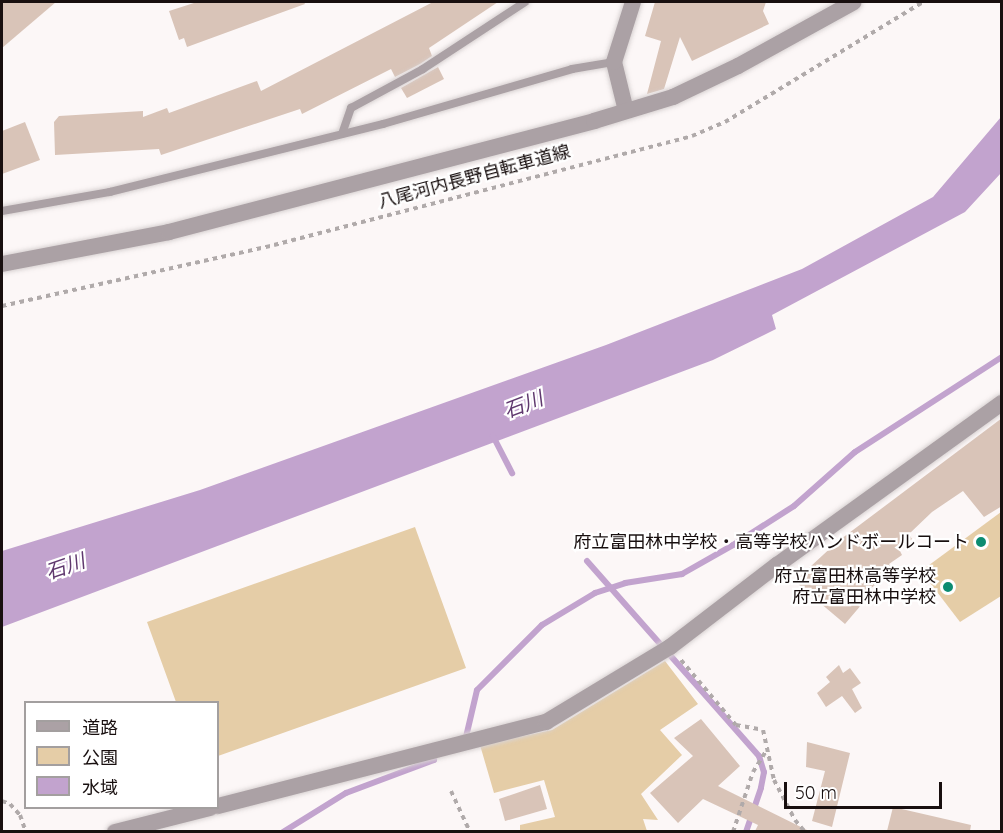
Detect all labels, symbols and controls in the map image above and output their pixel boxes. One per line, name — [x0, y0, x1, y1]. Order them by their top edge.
street label: 八尾河内長野自転車道線 — [376, 141, 572, 213]
water label: 石川 — [500, 386, 546, 422]
place label: 府立富田林中学校・高等学校ハンドボールコート — [573, 531, 969, 553]
marker: 府立富田林中学校・高等学校ハンドボールコート — [974, 535, 988, 549]
water label: 石川 — [42, 548, 88, 584]
place label: 府立富田林高等学校 府立富田林中学校 — [774, 566, 936, 608]
marker: 府立富田林高等学校 府立富田林中学校 — [941, 580, 955, 594]
legend — [24, 701, 219, 809]
text: 道路 — [82, 716, 118, 739]
text: 公園 — [82, 746, 118, 769]
scale bar — [787, 770, 944, 808]
text: 水域 — [82, 776, 118, 799]
text: 50 m — [795, 781, 837, 804]

